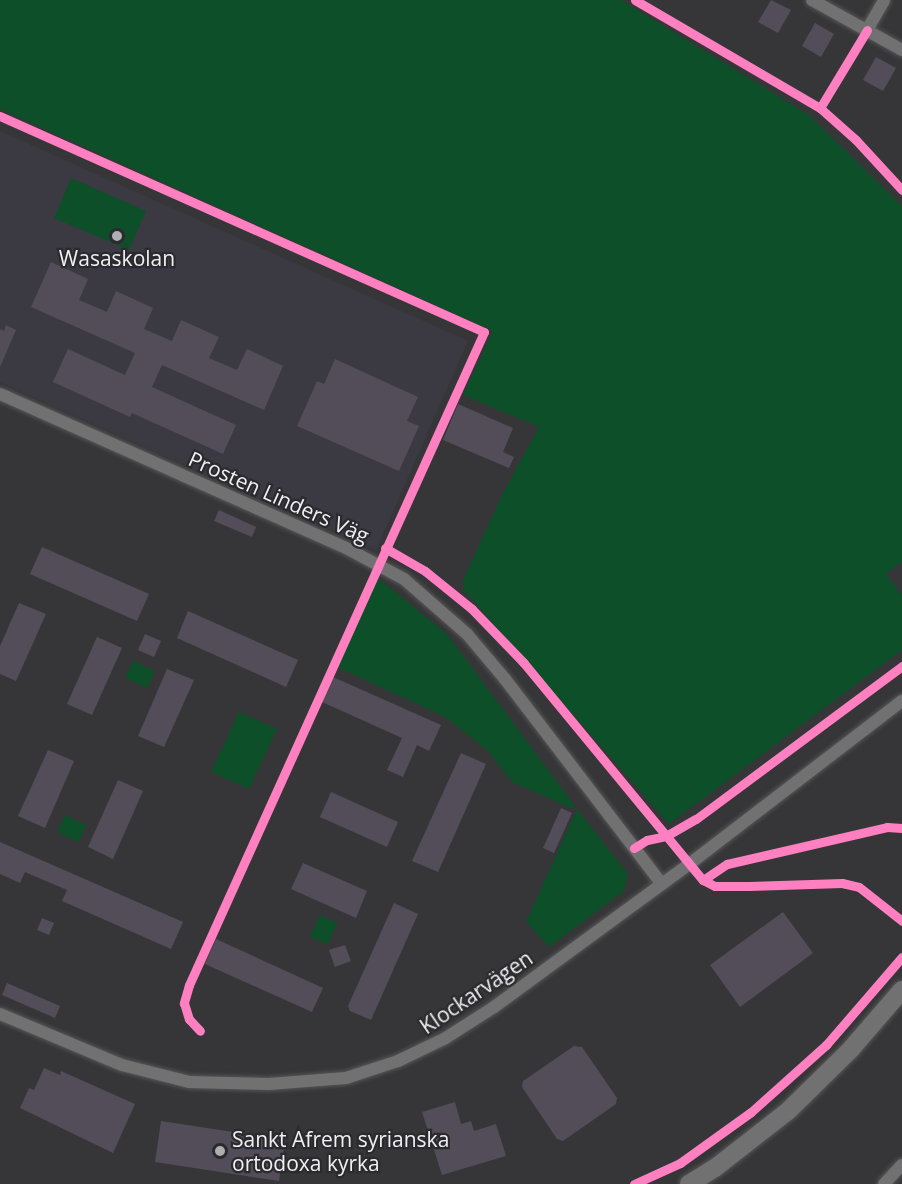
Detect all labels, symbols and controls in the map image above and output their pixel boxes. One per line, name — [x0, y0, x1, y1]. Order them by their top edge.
marker: Wasaskolan — [110, 229, 124, 243]
place label: Wasaskolan — [59, 245, 175, 271]
street label: Prosten Linders Väg — [185, 446, 373, 548]
street label: Klockarvägen — [415, 945, 537, 1039]
place label: Sankt Afrem syrianska ortodoxa kyrka — [232, 1126, 449, 1176]
marker: Sankt Afrem syrianska ortodoxa kyrka — [213, 1144, 227, 1158]

